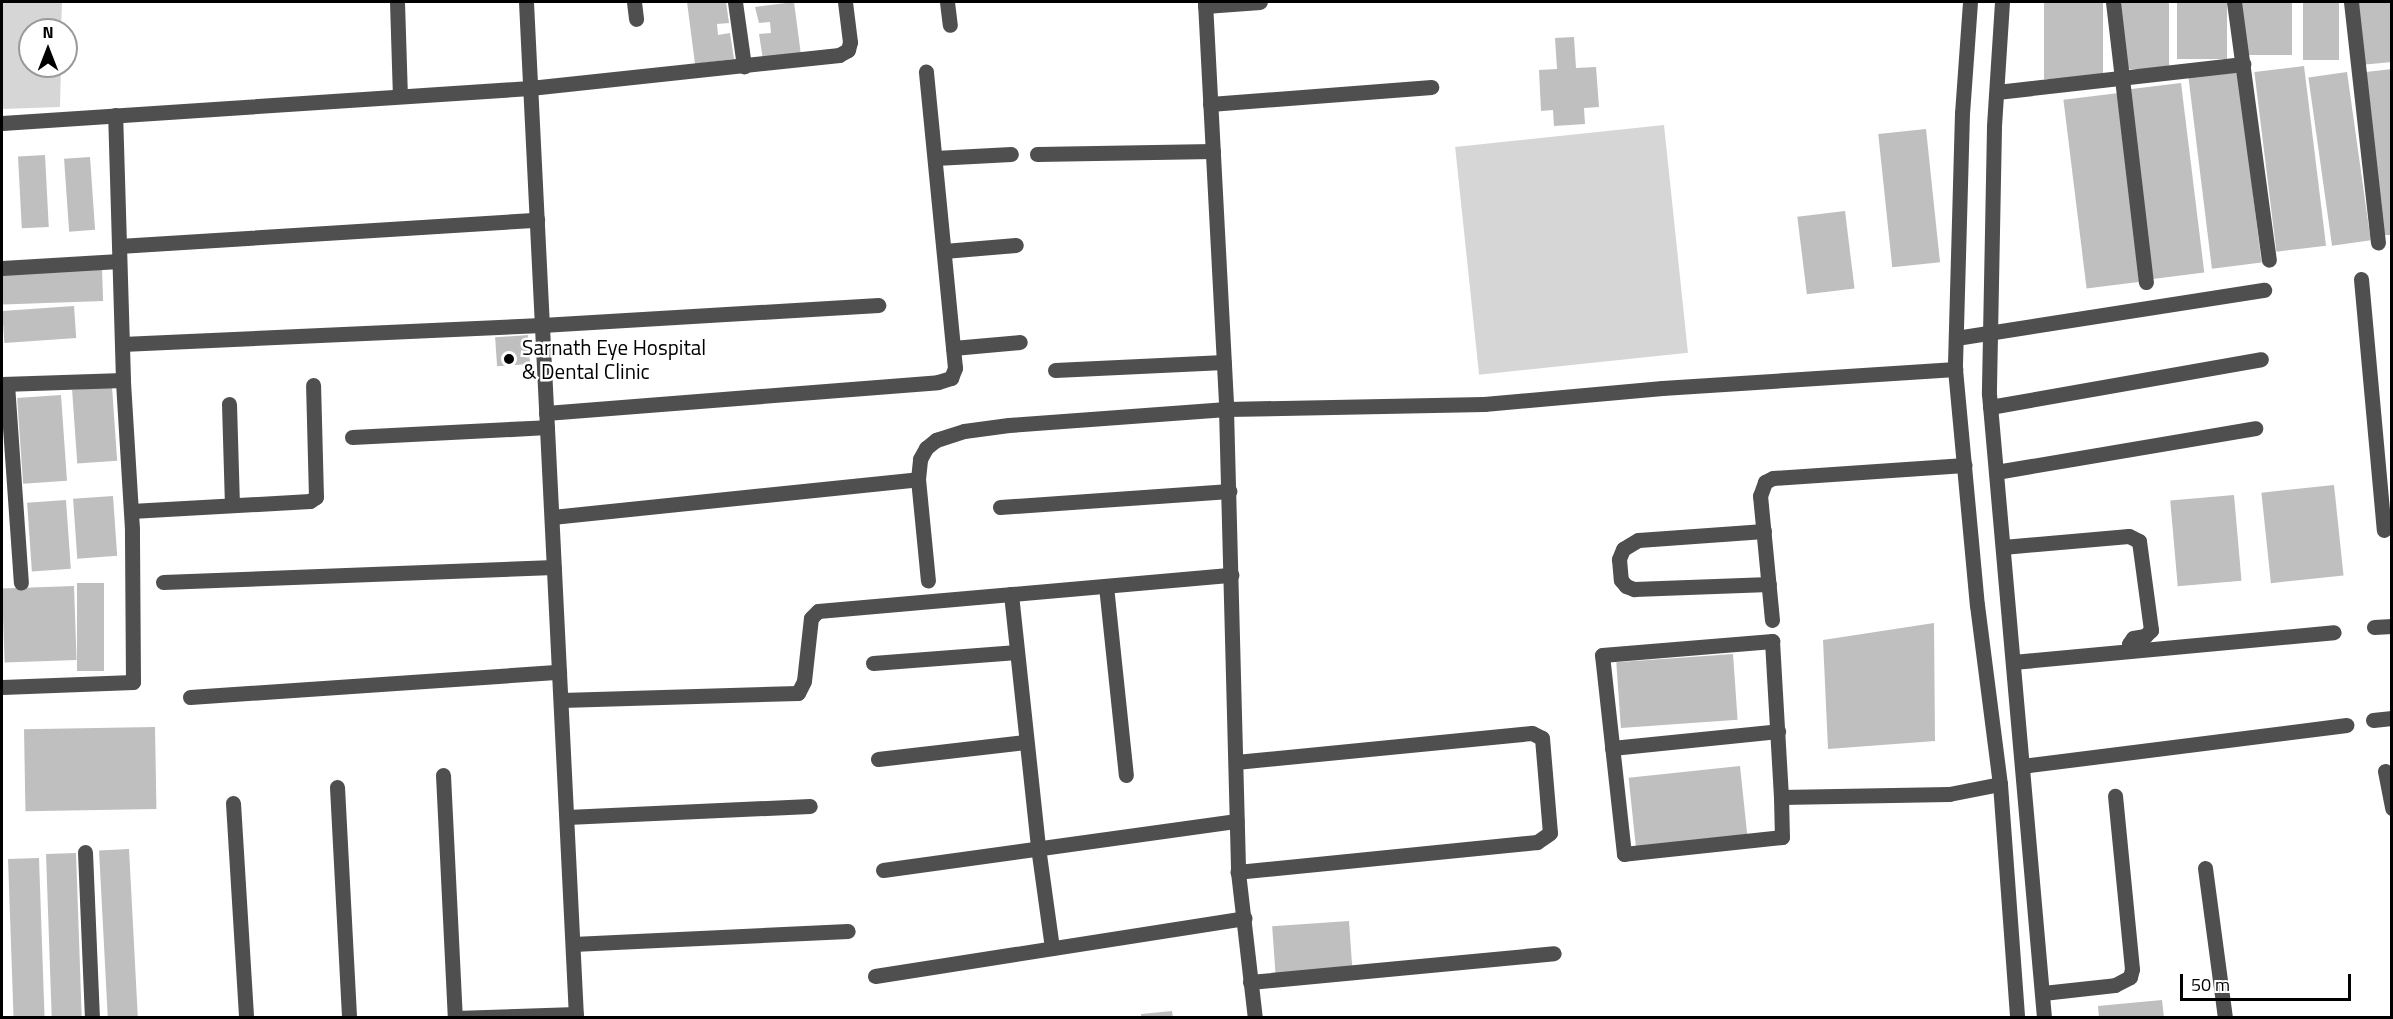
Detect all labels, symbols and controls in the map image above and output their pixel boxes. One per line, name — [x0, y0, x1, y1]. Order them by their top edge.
north arrow — [18, 18, 78, 78]
text: N — [42, 20, 54, 44]
place label: Sarnath Eye Hospital & Dental Clinic — [522, 334, 706, 384]
marker: Sarnath Eye Hospital & Dental Clinic — [500, 350, 518, 368]
scale bar — [2183, 962, 2354, 1000]
text: 50 m — [2191, 971, 2230, 998]

